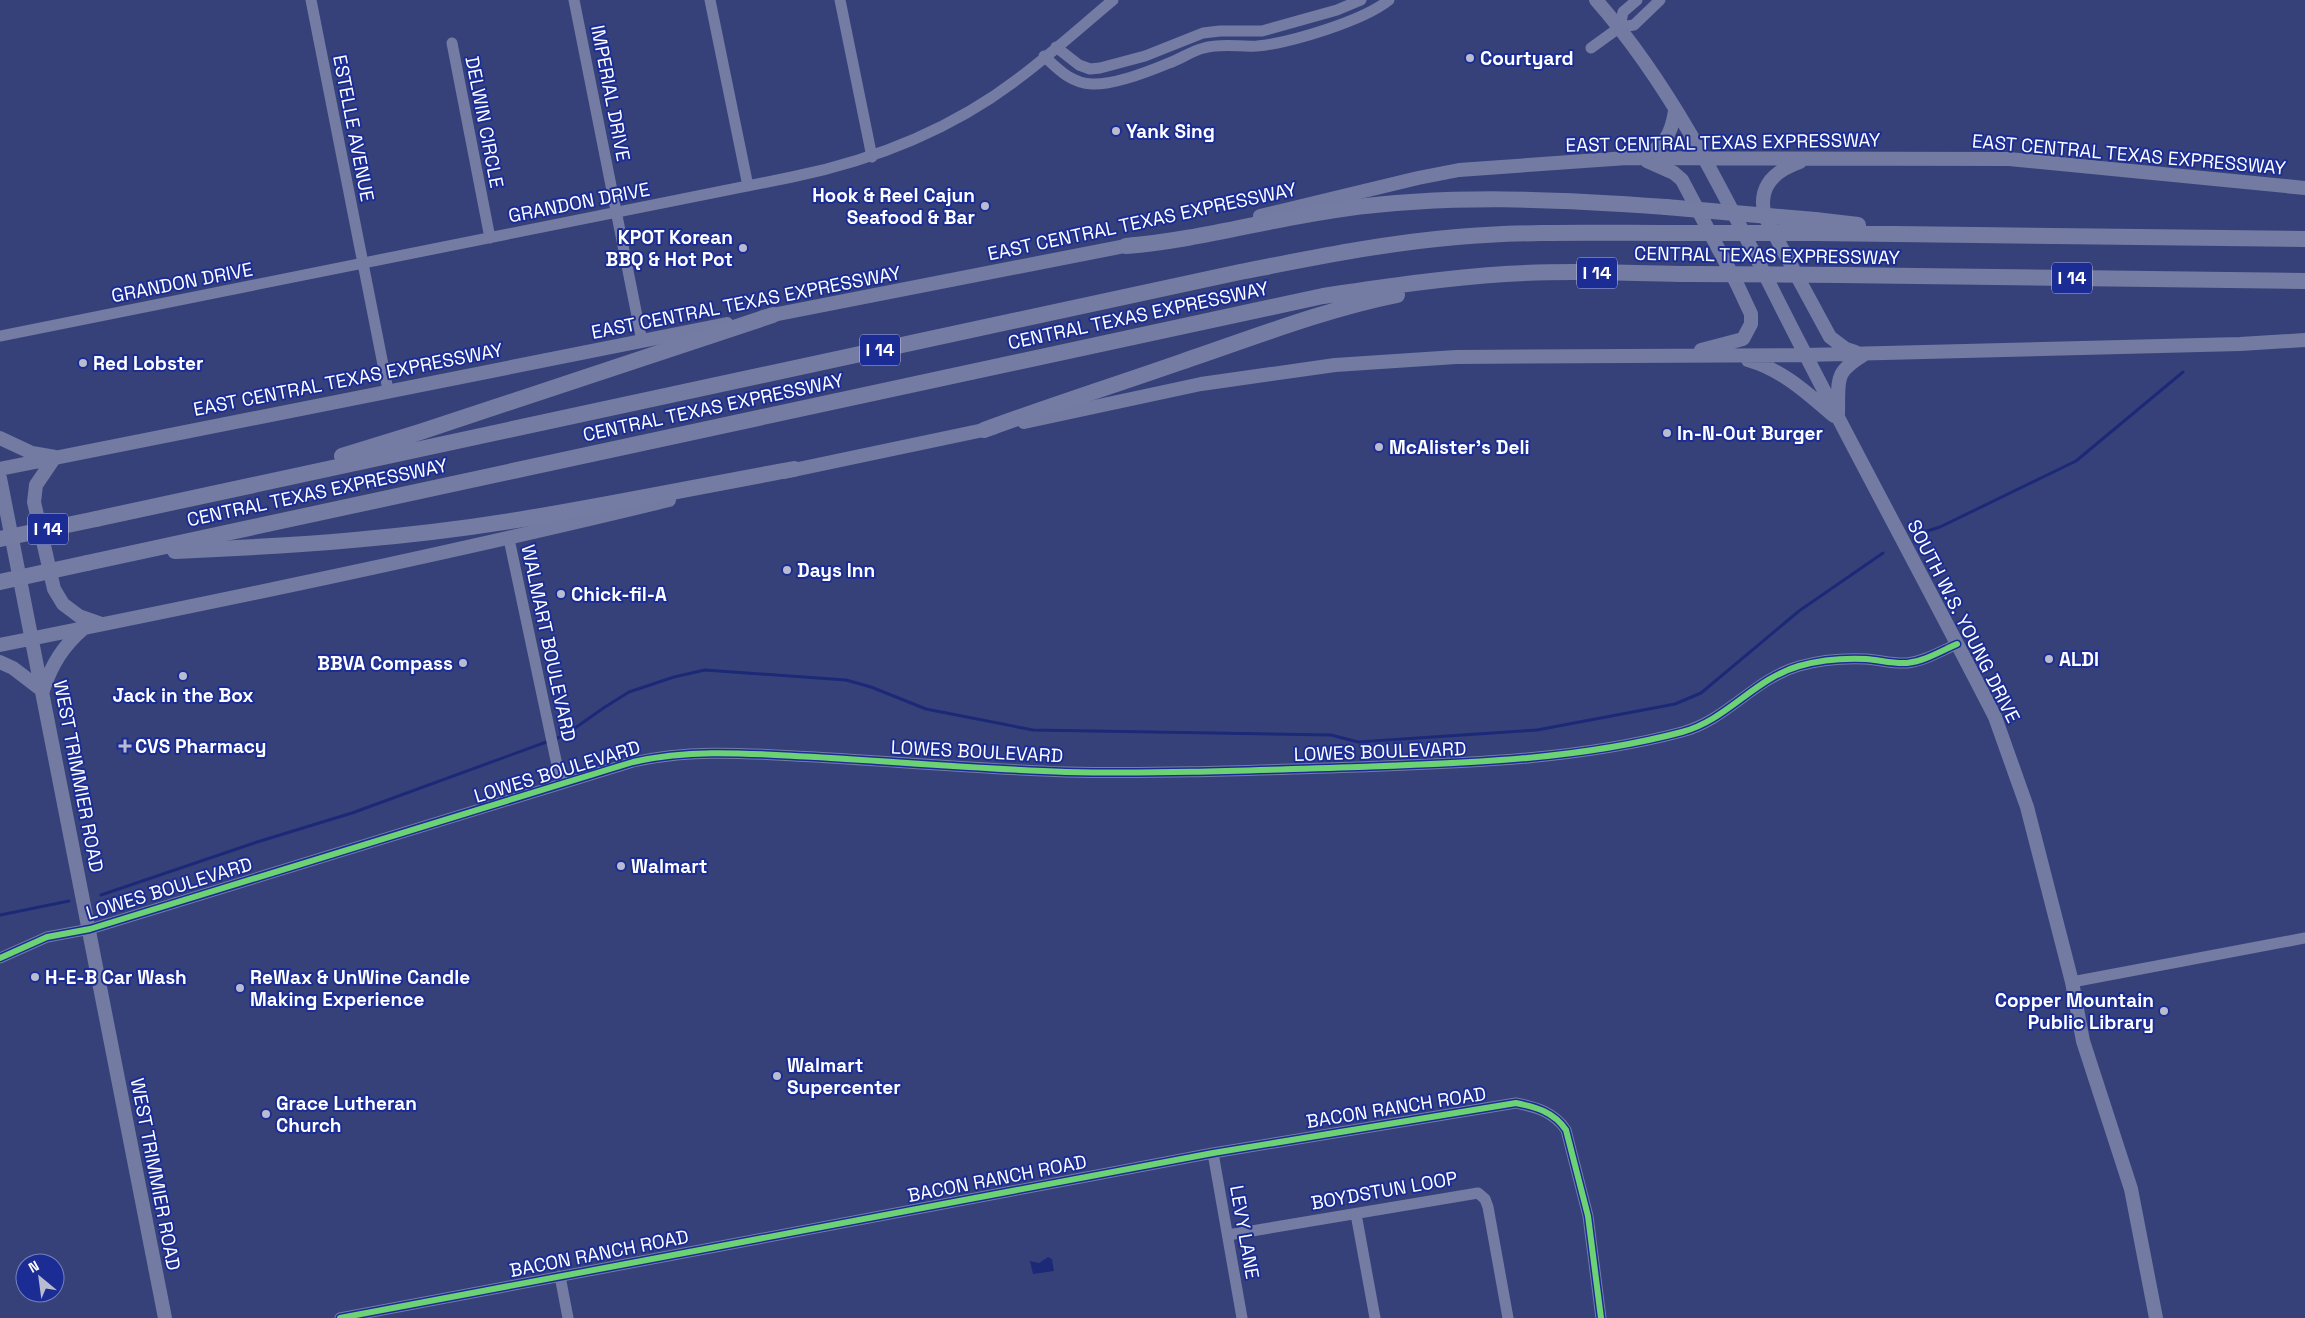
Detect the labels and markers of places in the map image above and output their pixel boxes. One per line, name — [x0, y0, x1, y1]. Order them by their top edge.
place label: Courtyard — [1480, 46, 1574, 71]
marker: Courtyard — [1464, 52, 1476, 64]
place label: Yank Sing — [1126, 119, 1215, 144]
marker: Yank Sing — [1110, 125, 1122, 137]
place label: Hook & Reel Cajun Seafood & Bar — [812, 183, 975, 230]
marker: Hook & Reel Cajun Seafood & Bar — [979, 200, 991, 212]
place label: KPOT Korean BBQ & Hot Pot — [606, 225, 733, 272]
marker: KPOT Korean BBQ & Hot Pot — [737, 242, 749, 254]
place label: Red Lobster — [93, 351, 204, 376]
marker: Red Lobster — [77, 357, 89, 369]
place label: In-N-Out Burger — [1677, 421, 1823, 446]
marker: In-N-Out Burger — [1661, 427, 1673, 439]
place label: McAlister's Deli — [1389, 435, 1530, 460]
marker: McAlister's Deli — [1373, 441, 1385, 453]
place label: Days Inn — [797, 558, 875, 583]
marker: Days Inn — [781, 564, 793, 576]
place label: Chick-fil-A — [571, 582, 667, 607]
marker: Chick-fil-A — [555, 588, 567, 600]
place label: ALDI — [2059, 647, 2099, 672]
place label: BBVA Compass — [317, 651, 453, 676]
marker: ALDI — [2043, 653, 2055, 665]
marker: BBVA Compass — [457, 657, 469, 669]
marker: Jack in the Box — [177, 670, 189, 682]
place label: Jack in the Box — [112, 683, 254, 708]
place label: CVS Pharmacy — [135, 734, 267, 759]
marker: CVS Pharmacy — [119, 740, 131, 752]
place label: Walmart — [631, 854, 707, 879]
marker: Walmart — [615, 860, 627, 872]
place label: H-E-B Car Wash — [45, 965, 187, 990]
place label: ReWax & UnWine Candle Making Experience — [250, 965, 470, 1012]
marker: H-E-B Car Wash — [29, 971, 41, 983]
marker: ReWax & UnWine Candle Making Experience — [234, 982, 246, 994]
place label: Copper Mountain Public Library — [1995, 988, 2154, 1035]
marker: Copper Mountain Public Library — [2158, 1005, 2170, 1017]
place label: Walmart Supercenter — [787, 1053, 901, 1100]
marker: Walmart Supercenter — [771, 1070, 783, 1082]
place label: Grace Lutheran Church — [276, 1091, 417, 1138]
marker: Grace Lutheran Church — [260, 1108, 272, 1120]

